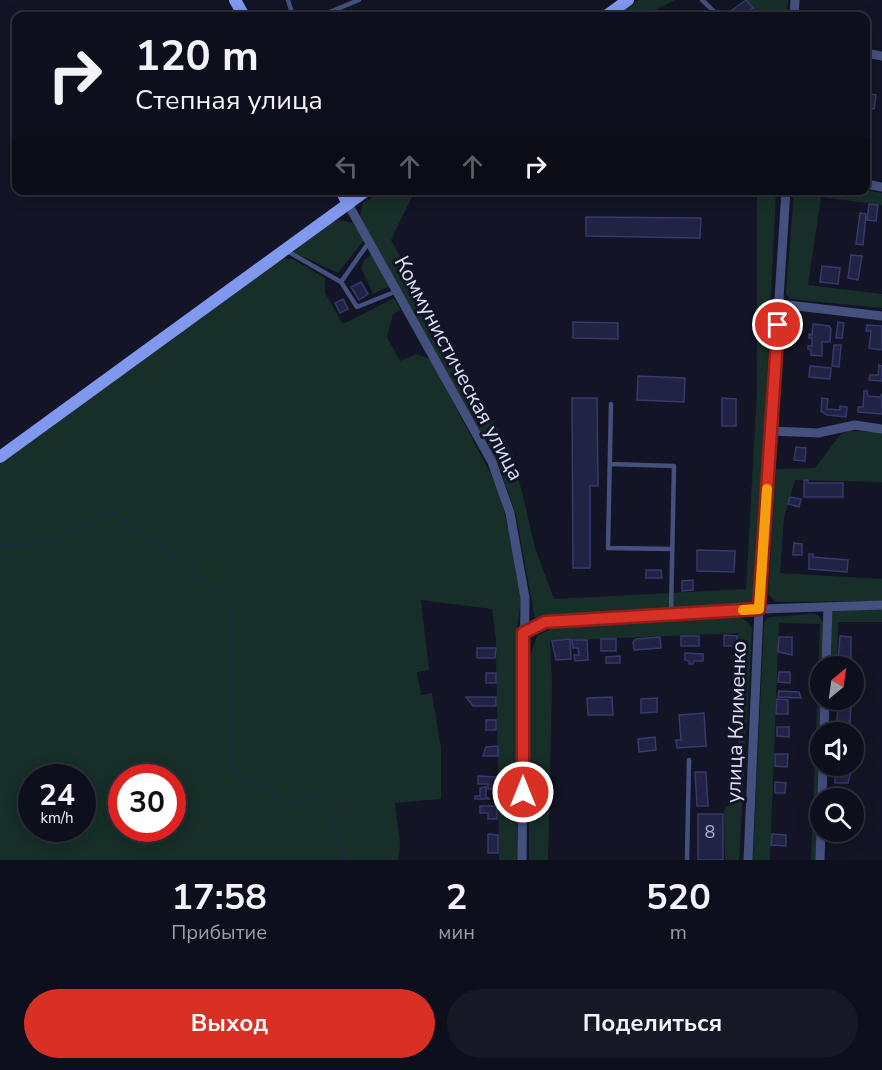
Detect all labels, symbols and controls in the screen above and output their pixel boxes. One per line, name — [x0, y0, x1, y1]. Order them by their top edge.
text: 120 m — [135, 28, 259, 85]
icon: right — [36, 36, 114, 114]
text: Степная улица — [135, 82, 323, 119]
icon: left — [330, 150, 363, 183]
icon: ahead — [393, 150, 426, 183]
icon: ahead — [456, 150, 489, 183]
icon: right — [519, 150, 552, 183]
street label: Коммунистическая улица — [388, 251, 530, 485]
pin — [752, 299, 803, 350]
icon: arrive — [761, 308, 794, 341]
street label: улица Клименко — [719, 640, 753, 804]
north arrow — [810, 656, 864, 710]
map controls — [810, 656, 864, 842]
button: sound — [810, 722, 864, 776]
position arrow — [491, 760, 555, 824]
speed limit sign: 30 — [108, 764, 186, 842]
text: 24 — [39, 775, 75, 816]
button: search — [810, 788, 864, 842]
text: km/h — [40, 808, 74, 828]
house number: 8 — [705, 820, 715, 844]
text: 17:58 — [171, 873, 267, 922]
text: 2 — [446, 873, 467, 922]
text: 520 — [646, 873, 711, 922]
text: Прибытие — [171, 919, 267, 946]
text: мин — [438, 919, 475, 946]
text: m — [670, 919, 687, 946]
button: Выход — [24, 989, 435, 1058]
button: Поделиться — [447, 989, 858, 1058]

